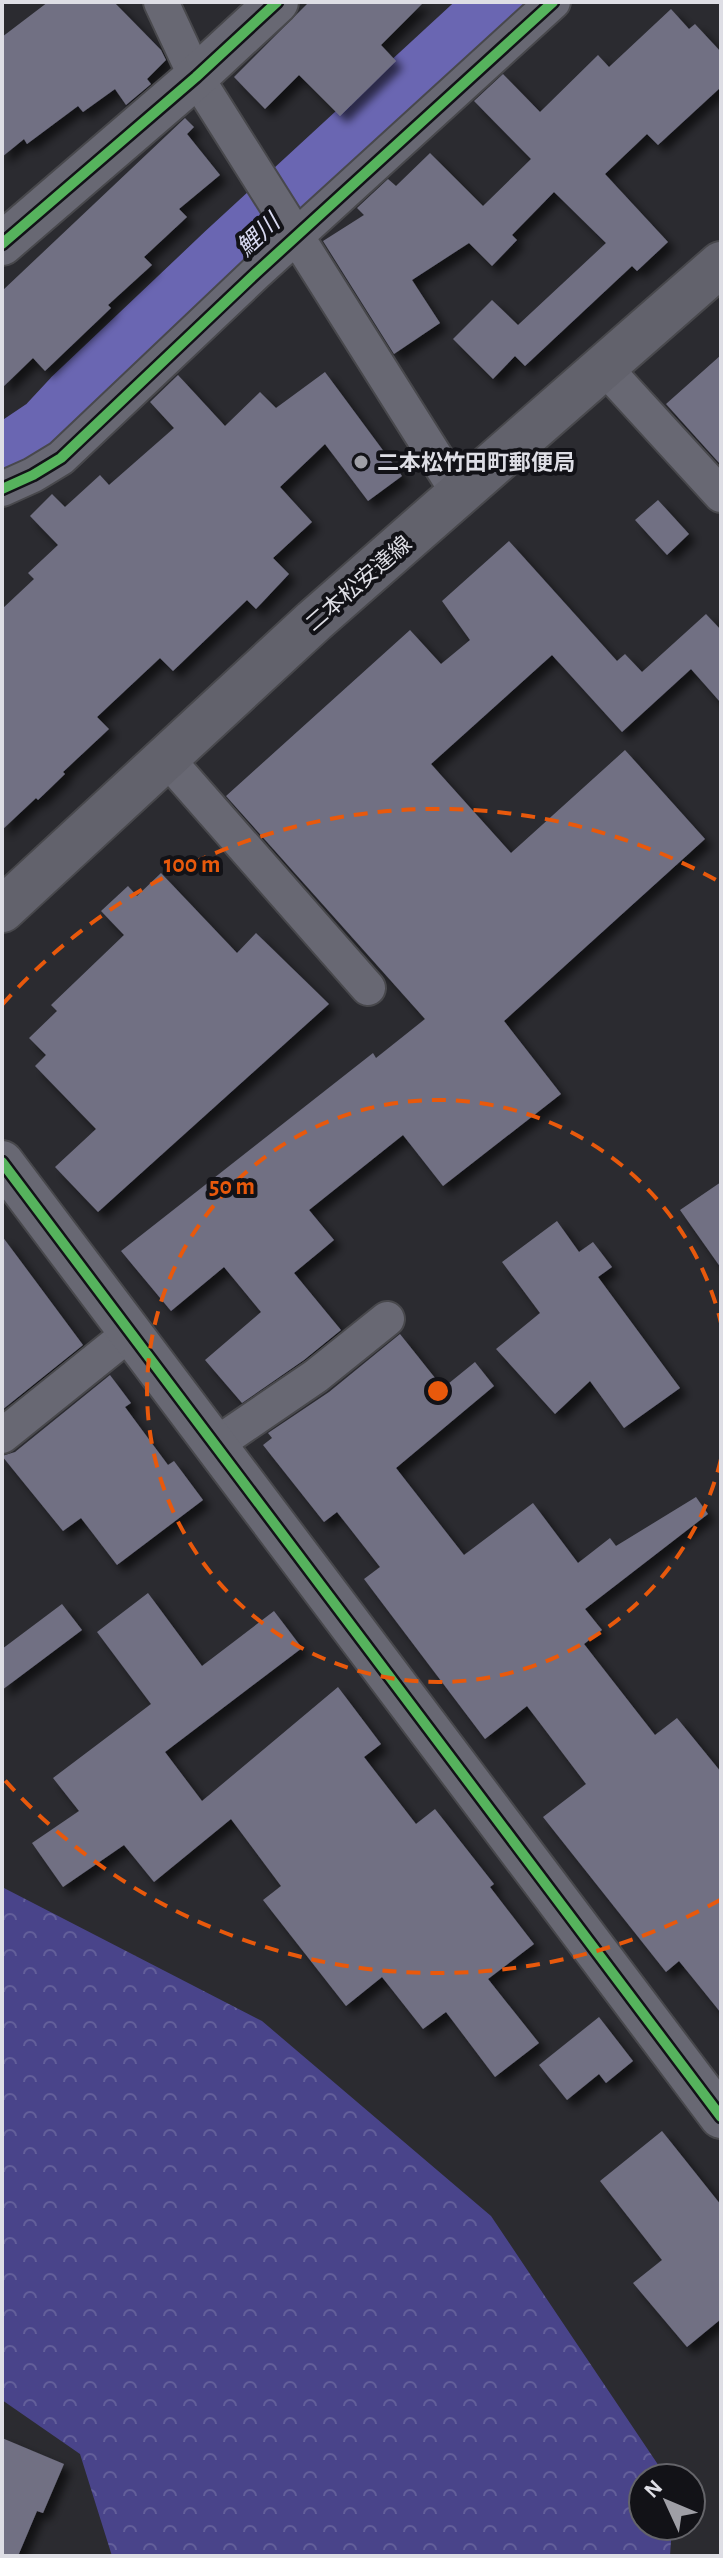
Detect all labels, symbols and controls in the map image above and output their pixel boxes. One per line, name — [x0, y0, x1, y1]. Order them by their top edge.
water label: 鯉川 — [232, 207, 287, 261]
place label: 二本松竹田町郵便局 — [377, 451, 575, 474]
marker: 二本松竹田町郵便局 — [352, 453, 370, 471]
street label: 二本松安達線 — [301, 531, 416, 635]
text: 100 m — [164, 853, 220, 877]
text: 50 m — [209, 1175, 255, 1199]
centre of rings — [424, 1377, 452, 1405]
north arrow — [627, 2462, 707, 2542]
text: N — [640, 2476, 667, 2502]

